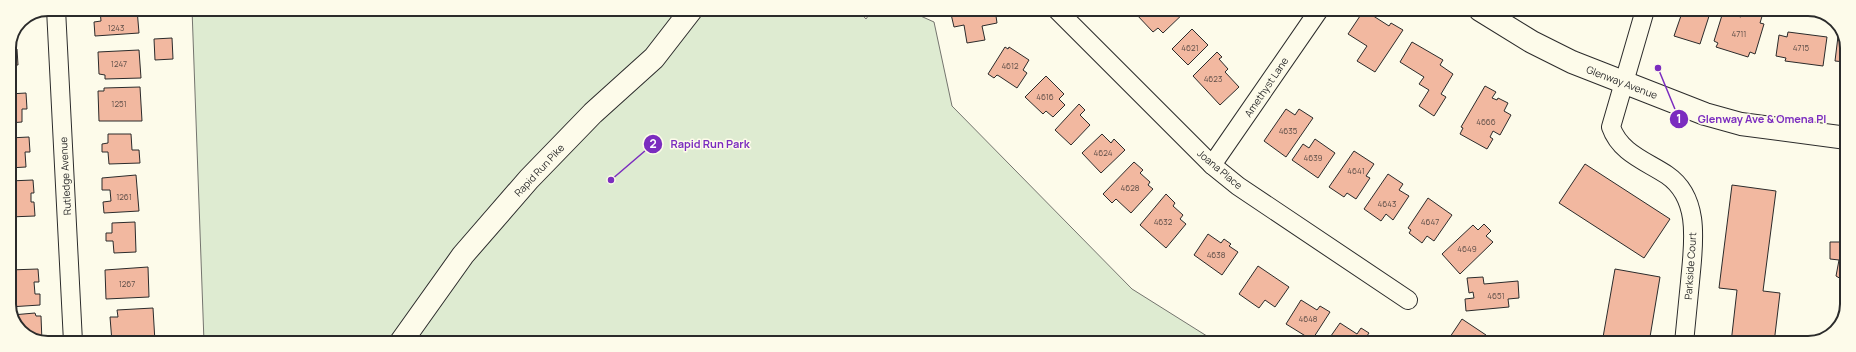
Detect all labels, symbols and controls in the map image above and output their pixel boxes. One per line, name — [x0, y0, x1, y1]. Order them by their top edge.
house number: 1243 — [108, 22, 124, 33]
house number: 4711 — [1732, 28, 1746, 39]
house number: 4621 — [1181, 42, 1199, 53]
house number: 4715 — [1793, 42, 1810, 53]
street label: Amethyst Lane — [1241, 54, 1291, 120]
house number: 1247 — [111, 58, 127, 69]
house number: 4612 — [1001, 60, 1019, 71]
street label: Glenway Avenue — [1584, 62, 1660, 102]
house number: 4623 — [1204, 73, 1222, 84]
house number: 4616 — [1036, 91, 1054, 102]
house number: 1251 — [111, 98, 127, 109]
callout: Glenway Ave & Omena Pl — [1669, 108, 1834, 131]
text: 1 — [1676, 110, 1682, 127]
text: Glenway Ave & Omena Pl — [1698, 111, 1826, 126]
house number: 4666 — [1476, 116, 1496, 127]
house number: 4635 — [1279, 125, 1298, 136]
callout: Rapid Run Park — [643, 132, 758, 155]
text: 2 — [649, 135, 657, 152]
street label: Rutledge Avenue — [56, 136, 74, 215]
text: Rapid Run Park — [670, 136, 751, 151]
street label: Rapid Run Pike — [511, 141, 567, 199]
street label: Joana Place — [1195, 146, 1246, 192]
house number: 4624 — [1094, 147, 1113, 158]
house number: 4639 — [1303, 152, 1323, 163]
house number: 4641 — [1347, 165, 1365, 176]
house number: 4628 — [1121, 182, 1140, 193]
house number: 1261 — [116, 191, 132, 202]
house number: 4643 — [1378, 198, 1396, 209]
house number: 4632 — [1154, 216, 1173, 227]
house number: 4647 — [1421, 216, 1439, 227]
street label: Parkside Court — [1681, 232, 1699, 300]
house number: 4649 — [1457, 243, 1477, 254]
house number: 4638 — [1207, 249, 1226, 260]
house number: 1267 — [119, 278, 135, 289]
house number: 4651 — [1487, 290, 1505, 301]
house number: 4648 — [1298, 313, 1318, 324]

